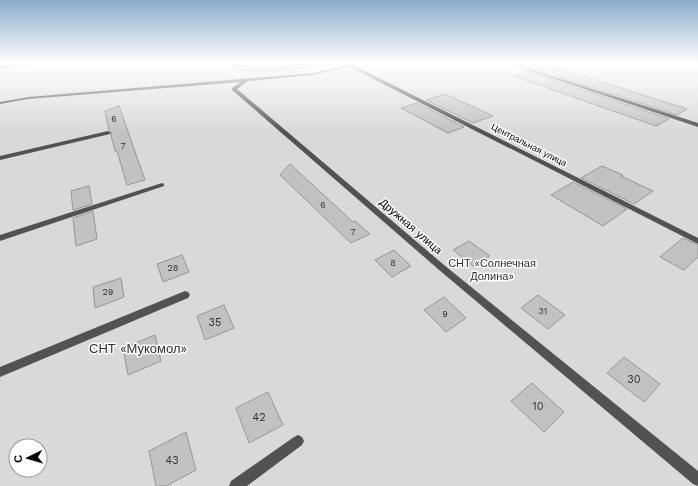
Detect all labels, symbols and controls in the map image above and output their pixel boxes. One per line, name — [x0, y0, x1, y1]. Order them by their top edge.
house number: 6 — [111, 114, 117, 124]
street label: Центральная улица — [490, 122, 568, 168]
house number: 7 — [120, 141, 126, 151]
street label: Дружная улица — [377, 196, 445, 258]
house number: 6 — [320, 200, 326, 210]
house number: 7 — [350, 227, 356, 237]
park label: СНТ «Солнечная Долина» — [448, 257, 536, 283]
house number: 8 — [390, 258, 396, 268]
house number: 28 — [168, 263, 178, 273]
house number: 29 — [103, 287, 113, 297]
house number: 31 — [539, 306, 547, 316]
house number: 9 — [442, 309, 448, 319]
house number: 35 — [209, 316, 221, 329]
park label: СНТ «Мукомол» — [89, 341, 187, 356]
house number: 30 — [627, 373, 641, 386]
house number: 10 — [532, 400, 544, 413]
house number: 42 — [252, 411, 266, 424]
north arrow — [8, 438, 48, 478]
text: С — [12, 454, 25, 463]
house number: 43 — [165, 454, 179, 467]

